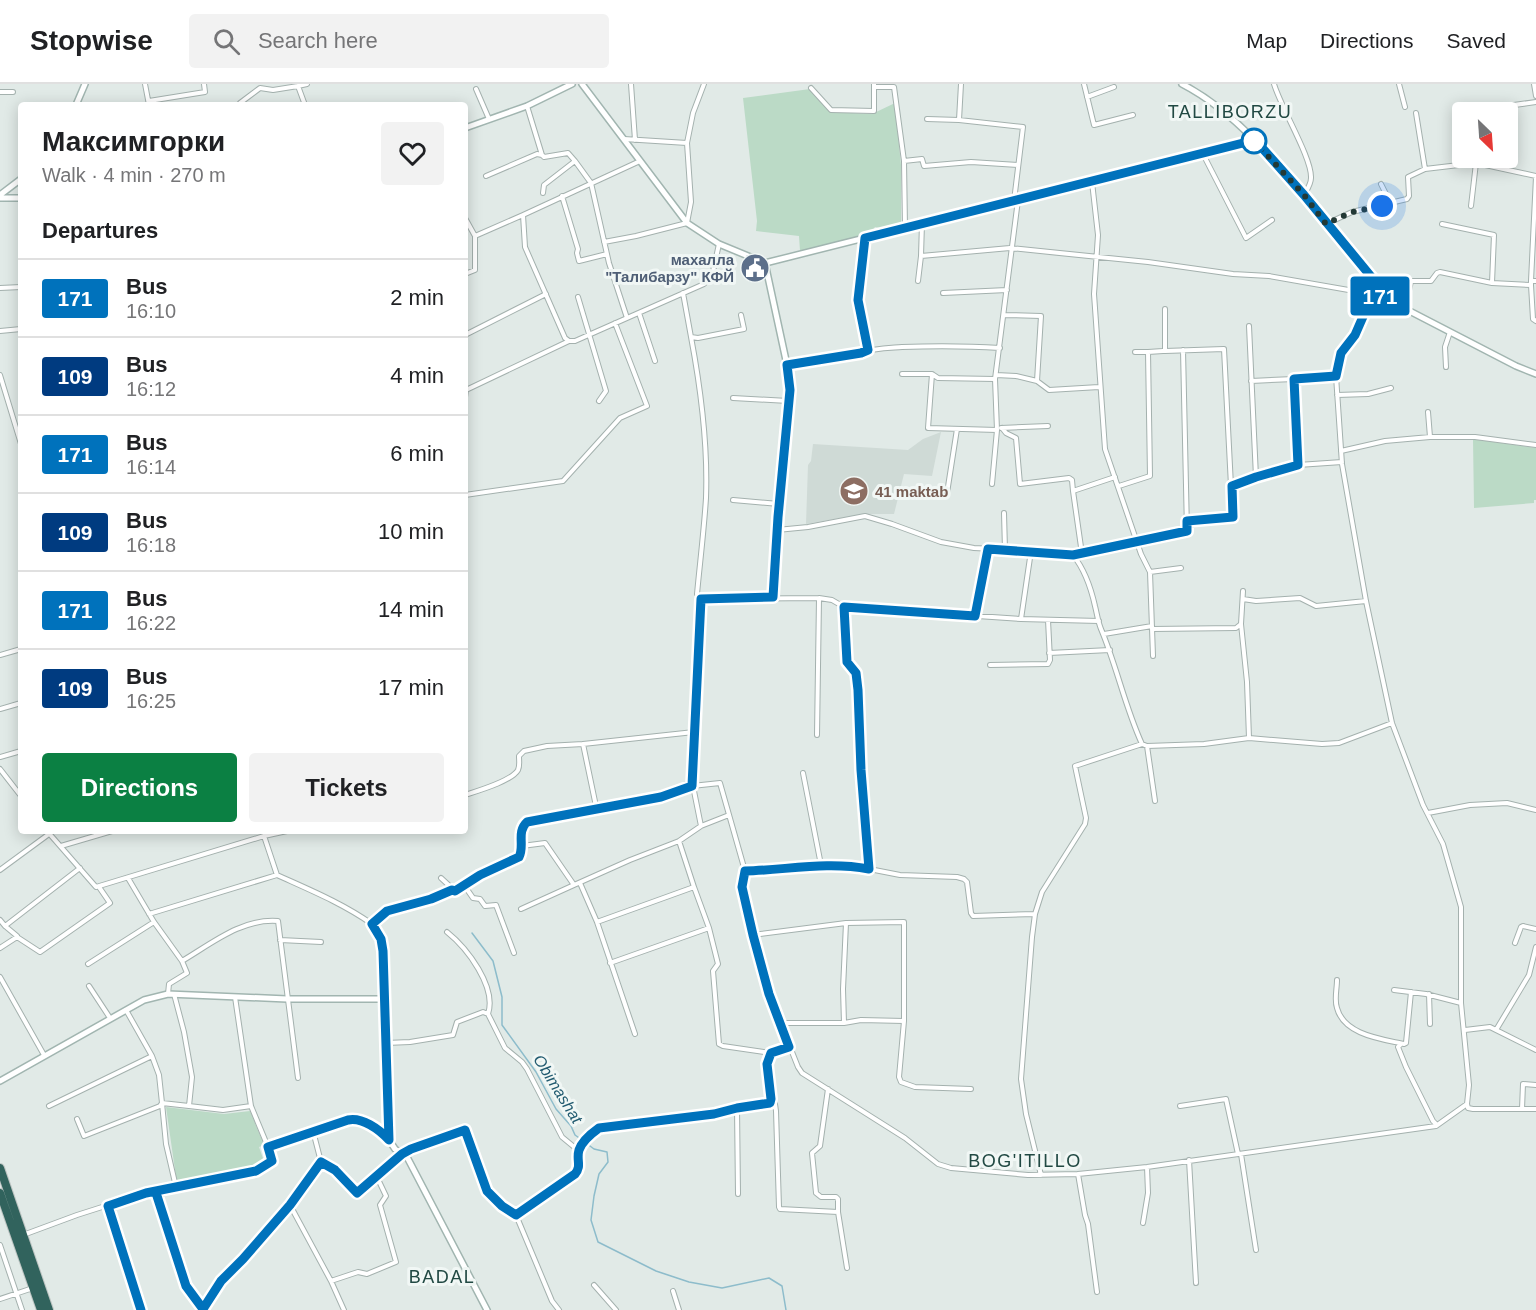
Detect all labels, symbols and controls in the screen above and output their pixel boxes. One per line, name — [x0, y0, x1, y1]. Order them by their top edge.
search box — [189, 14, 609, 68]
text: Stopwise — [30, 25, 153, 56]
icon: search — [210, 25, 243, 58]
text: Search here — [258, 28, 378, 53]
text: Map — [1246, 29, 1287, 52]
text: Directions — [1320, 29, 1413, 52]
text: Saved — [1446, 29, 1506, 52]
district label: TALLIBORZU — [1168, 102, 1292, 122]
north arrow — [1452, 102, 1518, 168]
map controls — [1452, 102, 1518, 168]
button: heart — [381, 122, 444, 185]
text: Максимгорки — [42, 126, 225, 157]
unlabelled marker — [1241, 128, 1267, 154]
text: Walk · 4 min · 270 m — [42, 164, 226, 186]
your location — [1367, 191, 1397, 221]
text: Departures — [42, 218, 158, 243]
place label: махалла "Талибарзу" КФЙ — [605, 251, 735, 285]
public building icon: махалла "Талибарзу" КФЙ — [739, 252, 771, 284]
text: Bus — [126, 274, 168, 299]
line badge: 171 — [1346, 276, 1414, 316]
text: 2 min — [390, 285, 444, 310]
text: 171 — [1362, 285, 1398, 308]
text: 171 — [57, 287, 93, 310]
text: 16:10 — [126, 300, 176, 322]
text: Bus — [126, 352, 168, 377]
text: 4 min — [390, 363, 444, 388]
text: 109 — [57, 365, 93, 388]
text: 16:12 — [126, 378, 176, 400]
text: Bus — [126, 430, 168, 455]
text: 6 min — [390, 441, 444, 466]
text: 171 — [57, 443, 93, 466]
text: 16:14 — [126, 456, 176, 478]
school or university icon: 41 maktab — [838, 475, 870, 507]
place label: 41 maktab — [875, 483, 948, 500]
text: Bus — [126, 508, 168, 533]
text: 10 min — [378, 519, 444, 544]
text: 109 — [57, 521, 93, 544]
text: 16:18 — [126, 534, 176, 556]
text: Bus — [126, 586, 168, 611]
text: 14 min — [378, 597, 444, 622]
text: 171 — [57, 599, 93, 622]
text: 16:22 — [126, 612, 176, 634]
text: Bus — [126, 664, 168, 689]
text: 17 min — [378, 675, 444, 700]
text: 109 — [57, 677, 93, 700]
text: 16:25 — [126, 690, 176, 712]
button: Directions — [42, 753, 237, 822]
button: Tickets — [249, 753, 444, 822]
water label: Obimashat — [530, 1052, 586, 1127]
district label: BOG'ITILLO — [968, 1151, 1082, 1171]
district label: BADAL — [409, 1267, 475, 1287]

